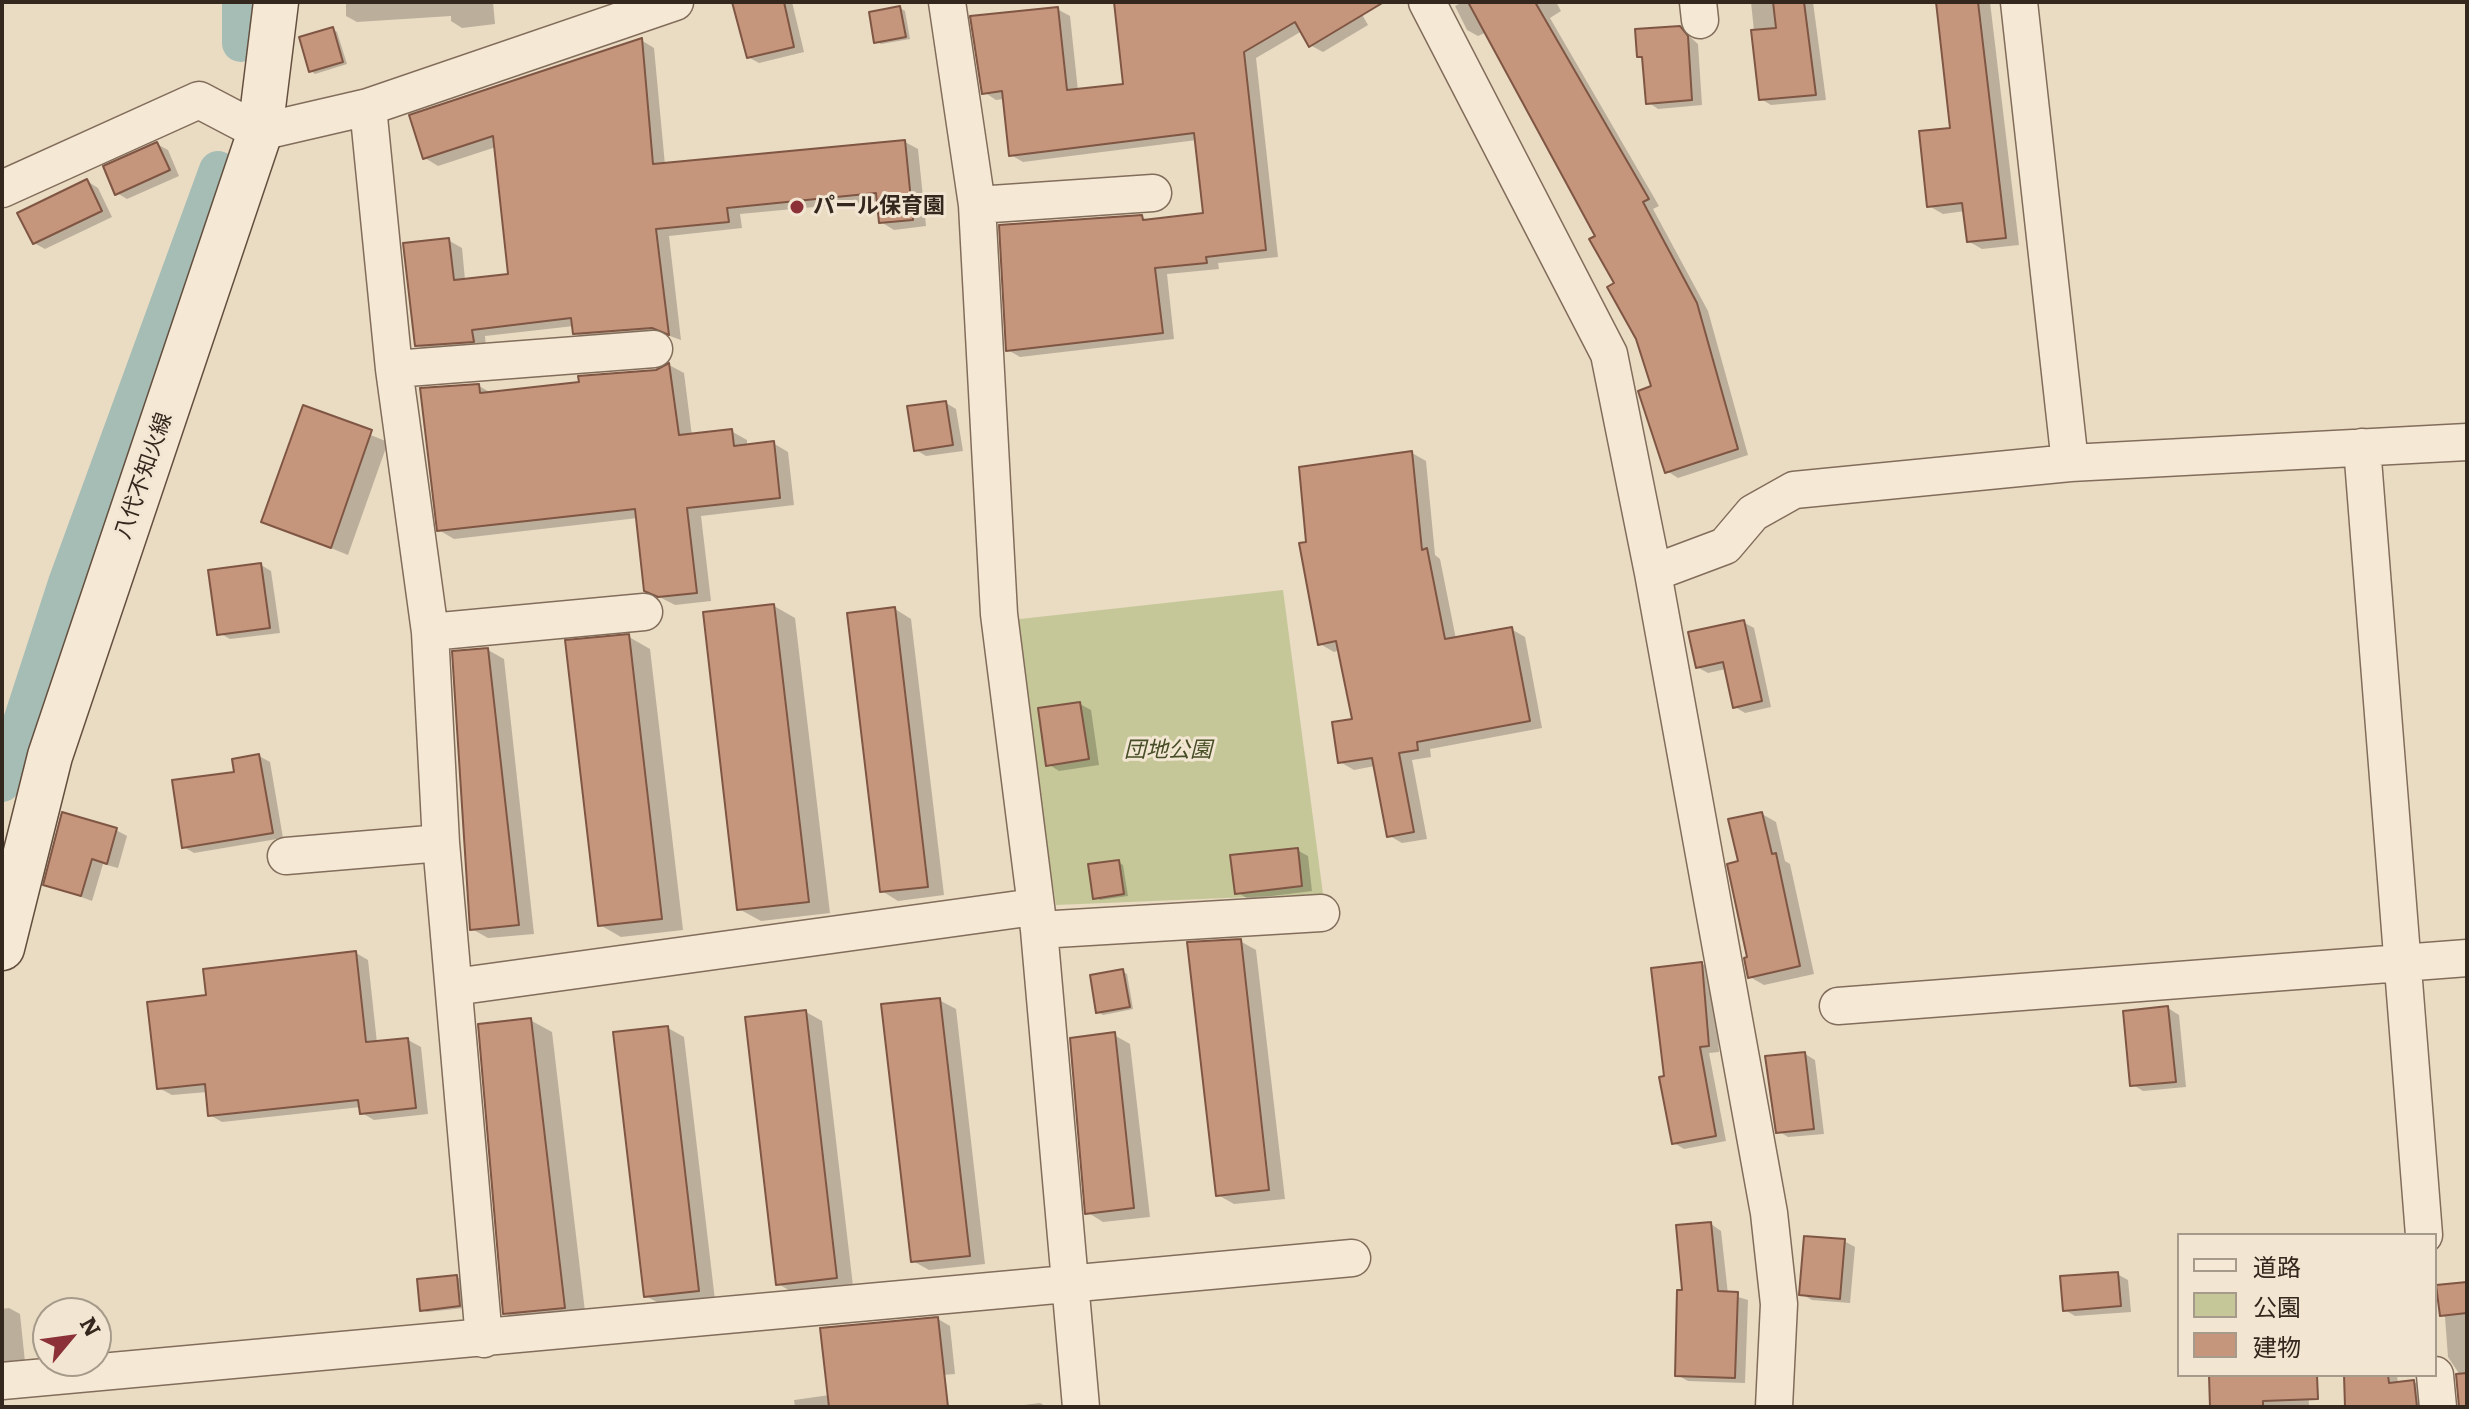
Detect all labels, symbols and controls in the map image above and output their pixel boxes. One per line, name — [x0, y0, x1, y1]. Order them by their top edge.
place label: パール保育園 — [813, 194, 945, 220]
marker: パール保育園 — [788, 198, 806, 216]
street label: 八代不知火線 — [110, 409, 178, 543]
park label: 団地公園 — [1124, 738, 1212, 764]
legend — [2177, 1233, 2437, 1377]
text: 道路 — [2253, 1248, 2301, 1283]
text: 公園 — [2253, 1288, 2301, 1323]
north arrow — [32, 1297, 112, 1377]
text: N — [73, 1310, 111, 1342]
text: 建物 — [2253, 1328, 2301, 1363]

